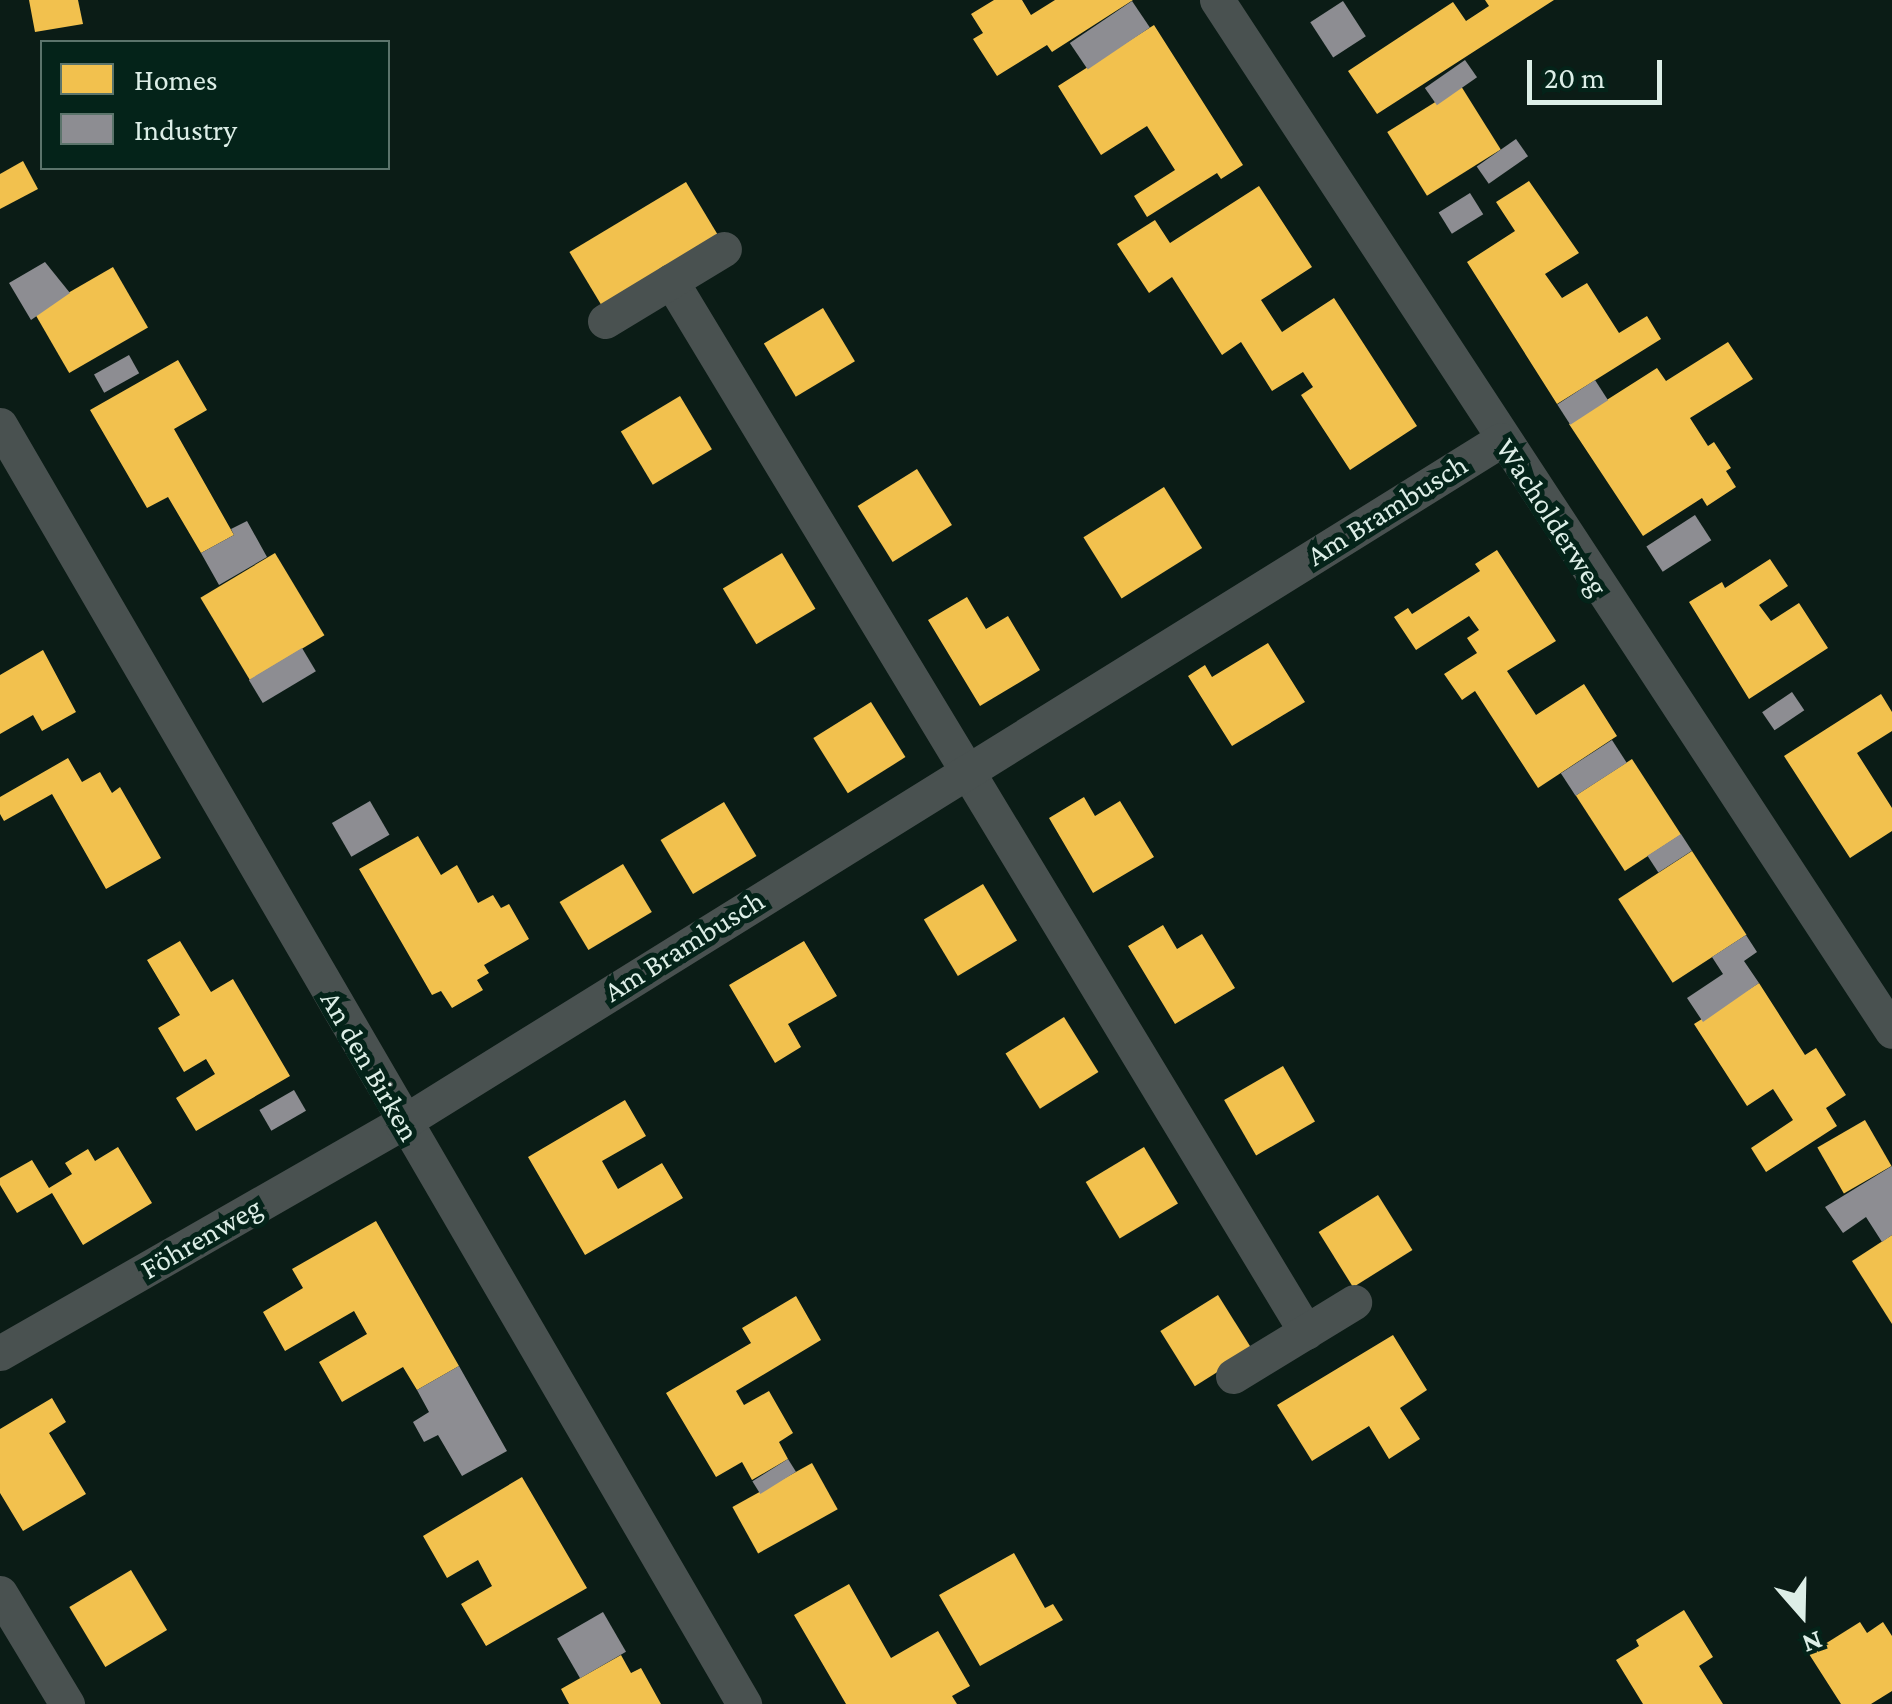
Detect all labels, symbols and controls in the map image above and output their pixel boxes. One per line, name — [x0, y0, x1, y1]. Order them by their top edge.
legend — [40, 40, 390, 170]
scale bar — [1532, 40, 1667, 102]
text: 20 m — [1544, 61, 1605, 94]
text: Homes — [134, 63, 218, 96]
text: Industry — [134, 113, 237, 146]
street label: Wacholderweg — [1488, 432, 1616, 602]
street label: Am Brambusch — [1300, 446, 1474, 574]
street label: Am Brambusch — [597, 882, 771, 1010]
street label: An den Birken — [313, 984, 427, 1148]
street label: Föhrenweg — [134, 1189, 268, 1287]
north arrow — [1752, 1564, 1852, 1664]
text: N — [1798, 1625, 1827, 1660]

